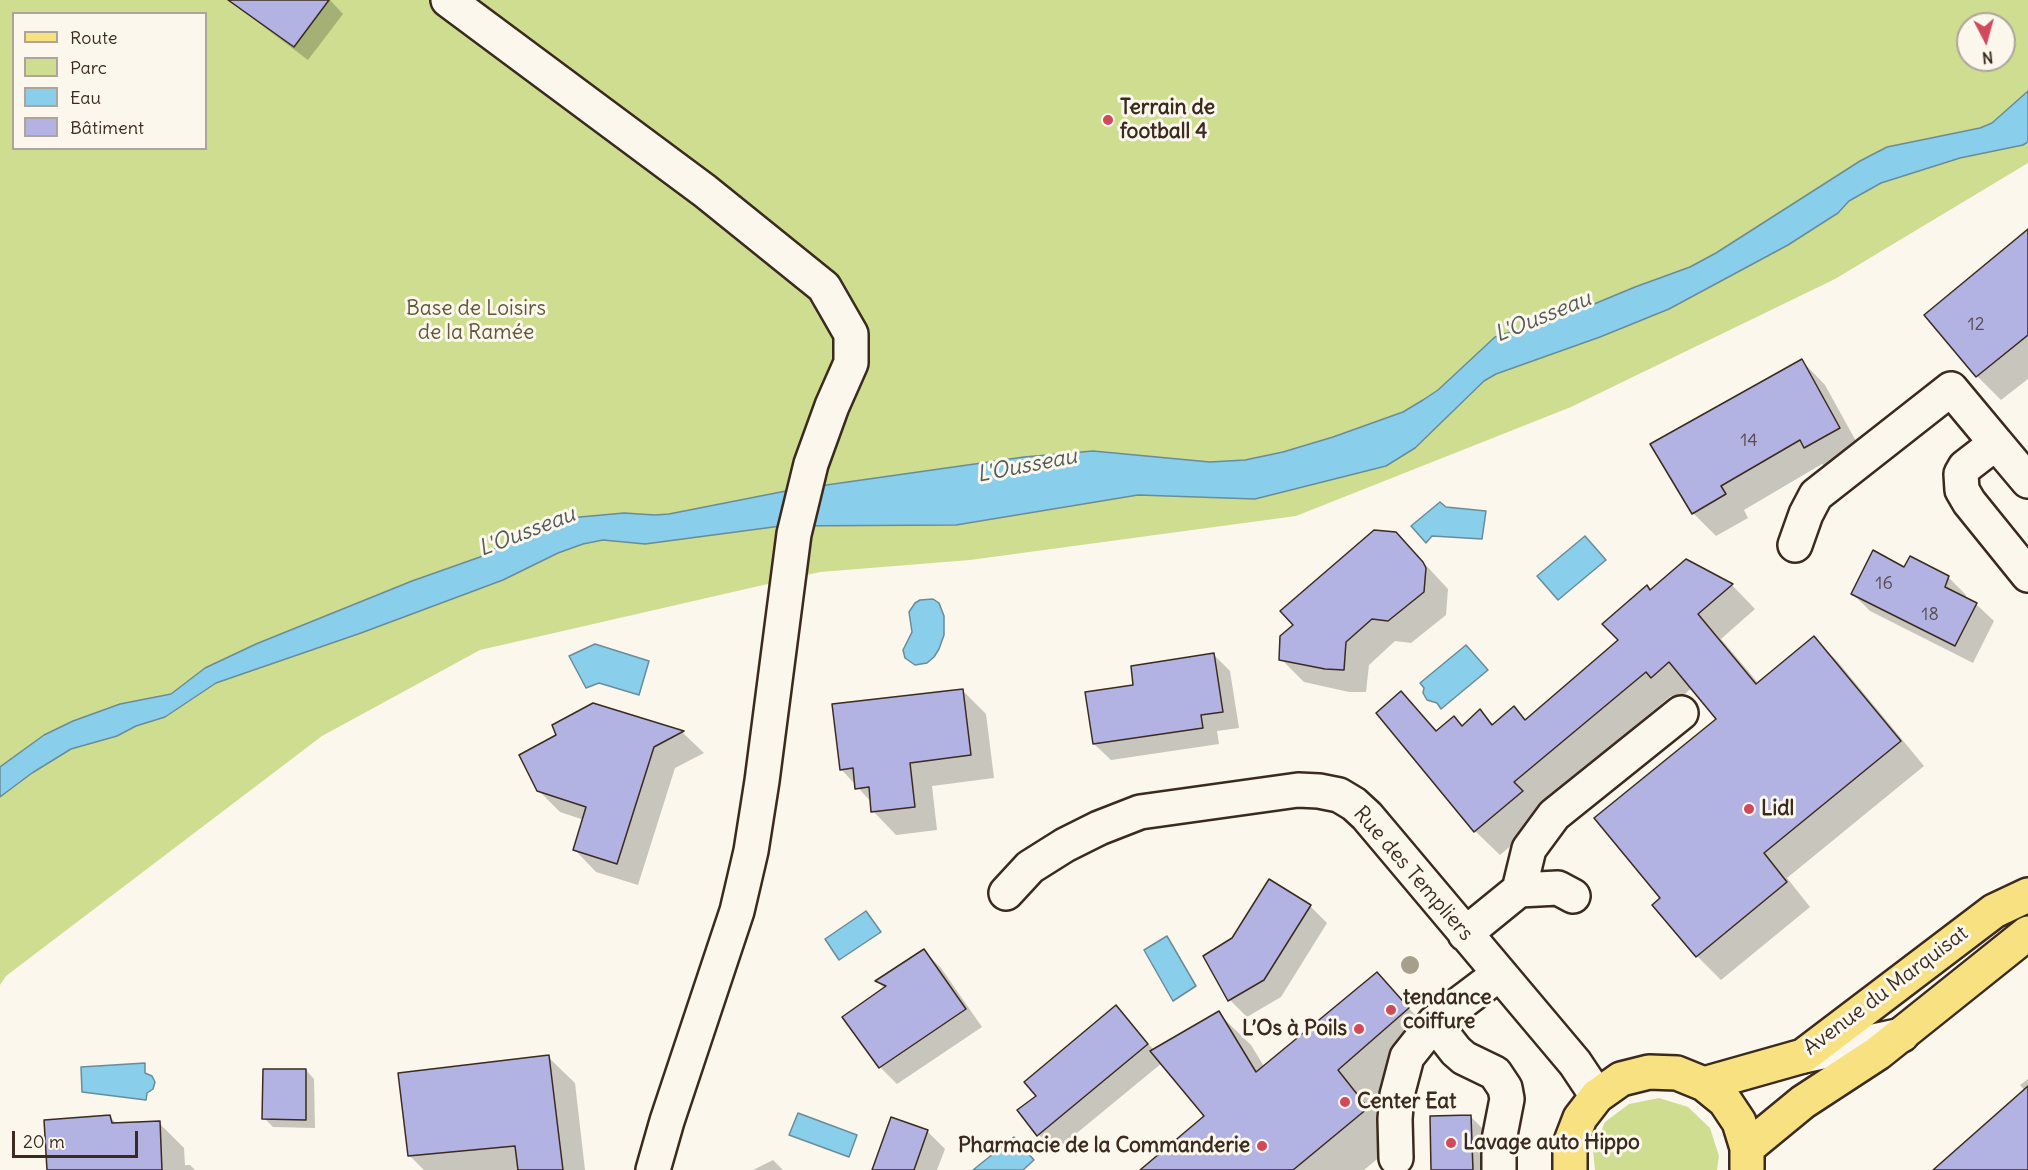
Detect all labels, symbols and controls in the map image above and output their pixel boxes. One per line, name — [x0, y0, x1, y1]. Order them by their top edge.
legend — [12, 12, 207, 150]
north arrow — [1956, 12, 2016, 72]
text: Route — [70, 26, 118, 49]
text: N — [1981, 47, 1994, 68]
text: Parc — [70, 56, 107, 79]
text: Eau — [70, 86, 101, 109]
place label: Terrain de football 4 — [1120, 95, 1215, 145]
marker: Terrain de football 4 — [1101, 113, 1115, 127]
text: Bâtiment — [70, 116, 144, 139]
water label: L'Ousseau — [1491, 286, 1595, 348]
park label: Base de Loisirs de la Ramée — [406, 296, 546, 346]
house number: 12 — [1967, 314, 1985, 336]
house number: 14 — [1740, 430, 1758, 452]
water label: L'Ousseau — [975, 443, 1079, 489]
water label: L'Ousseau — [475, 502, 579, 562]
house number: 16 — [1875, 573, 1893, 595]
house number: 18 — [1921, 604, 1939, 626]
place label: Lidl — [1761, 796, 1794, 822]
street label: Rue des Templiers — [1348, 802, 1478, 946]
marker: Lidl — [1742, 802, 1756, 816]
street label: Avenue du Marquisat — [1799, 921, 1973, 1061]
place label: tendance coiffure — [1403, 985, 1491, 1035]
marker: tendance coiffure — [1384, 1003, 1398, 1017]
place label: L’Os à Poils — [1242, 1016, 1347, 1042]
marker: L’Os à Poils — [1352, 1022, 1366, 1036]
place label: Center Eat — [1357, 1089, 1456, 1115]
marker: Center Eat — [1338, 1095, 1352, 1109]
scale bar — [15, 1119, 141, 1157]
text: 20 m — [23, 1130, 65, 1153]
place label: Lavage auto Hippo — [1463, 1130, 1640, 1156]
place label: Pharmacie de la Commanderie — [958, 1133, 1250, 1159]
marker: Lavage auto Hippo — [1444, 1136, 1458, 1150]
marker: Pharmacie de la Commanderie — [1255, 1139, 1269, 1153]

